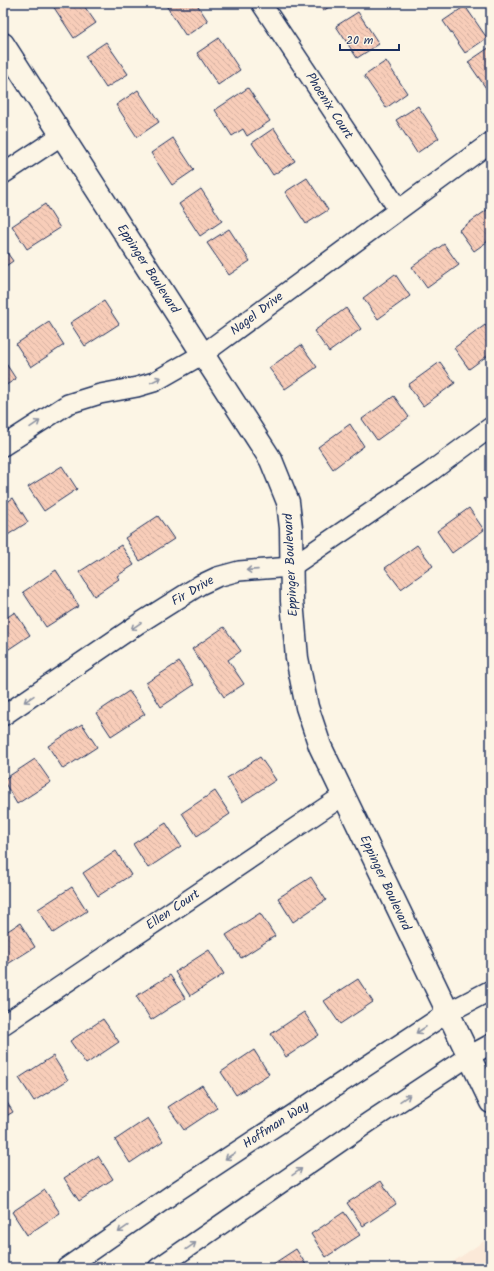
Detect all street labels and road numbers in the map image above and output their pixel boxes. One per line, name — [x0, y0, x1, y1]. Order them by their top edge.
street label: Phoenix Court — [300, 68, 359, 144]
street label: Eppinger Boulevard — [111, 220, 185, 319]
street label: Nagel Drive — [226, 287, 288, 341]
street label: Eppinger Boulevard — [278, 512, 304, 617]
street label: Fir Drive — [168, 570, 219, 612]
street label: Eppinger Boulevard — [354, 832, 417, 935]
street label: Ellen Court — [142, 884, 205, 936]
street label: Hoffman Way — [239, 1095, 314, 1154]

